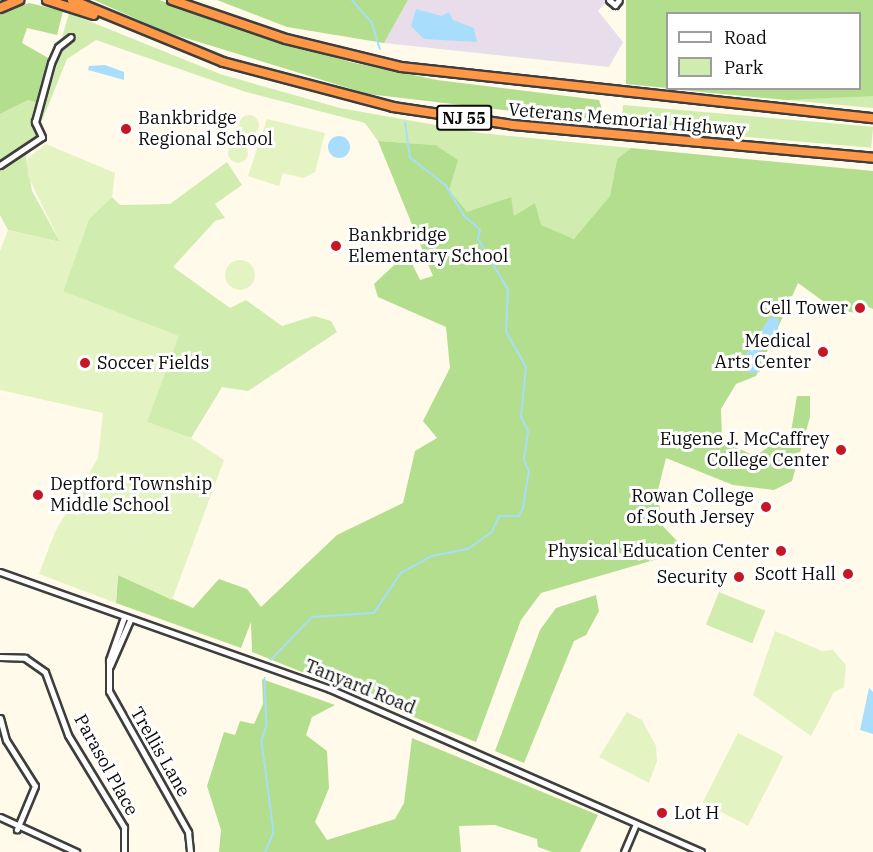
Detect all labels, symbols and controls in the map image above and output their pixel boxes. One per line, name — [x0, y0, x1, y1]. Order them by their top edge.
legend — [666, 12, 861, 90]
text: Road — [724, 26, 767, 49]
text: Park — [724, 56, 763, 79]
street label: Veterans Memorial Highway — [507, 99, 747, 141]
road number: NJ 55 — [436, 105, 492, 131]
place label: Bankbridge Regional School — [138, 108, 273, 150]
marker: Bankbridge Regional School — [119, 122, 133, 136]
place label: Bankbridge Elementary School — [348, 225, 508, 268]
marker: Bankbridge Elementary School — [329, 239, 343, 253]
place label: Cell Tower — [759, 297, 848, 319]
marker: Cell Tower — [853, 301, 867, 315]
place label: Medical Arts Center — [715, 331, 811, 374]
marker: Medical Arts Center — [816, 345, 830, 359]
place label: Soccer Fields — [97, 352, 209, 374]
marker: Soccer Fields — [78, 356, 92, 370]
place label: Eugene J. McCaffrey College Center — [660, 429, 829, 472]
marker: Eugene J. McCaffrey College Center — [834, 443, 848, 457]
place label: Deptford Township Middle School — [50, 474, 212, 516]
place label: Rowan College of South Jersey — [626, 486, 754, 528]
marker: Deptford Township Middle School — [31, 488, 45, 502]
marker: Rowan College of South Jersey — [759, 500, 773, 514]
place label: Physical Education Center — [547, 540, 769, 562]
marker: Physical Education Center — [774, 544, 788, 558]
place label: Scott Hall — [755, 563, 836, 585]
place label: Security — [657, 566, 727, 588]
marker: Scott Hall — [841, 567, 855, 581]
marker: Security — [732, 570, 746, 584]
street label: Tanyard Road — [302, 655, 418, 719]
street label: Trellis Lane — [126, 703, 194, 801]
street label: Parasol Place — [69, 711, 143, 819]
place label: Lot H — [674, 802, 720, 824]
marker: Lot H — [655, 806, 669, 820]

